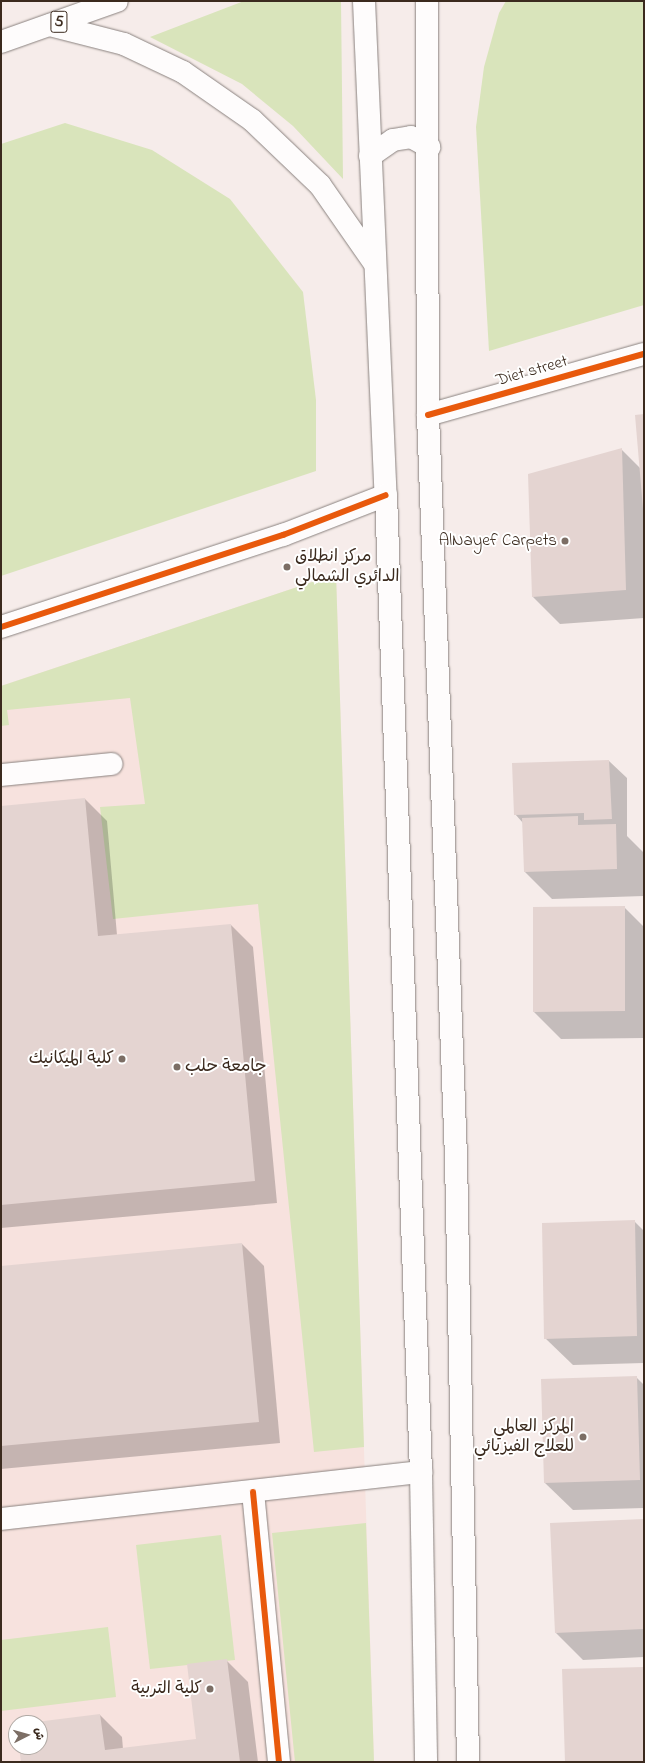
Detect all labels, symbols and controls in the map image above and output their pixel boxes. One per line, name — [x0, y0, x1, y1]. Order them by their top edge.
road number: 5 — [50, 8, 68, 36]
street label: Diet street — [494, 351, 570, 391]
place label: AlNayef Carpets — [439, 531, 557, 551]
marker: AlNayef Carpets — [560, 536, 570, 546]
place label: مركز انطلاق الدائري الشمالي — [295, 547, 400, 587]
marker: مركز انطلاق الدائري الشمالي — [282, 562, 292, 572]
place label: كلية الميكانيك — [29, 1049, 114, 1069]
marker: كلية الميكانيك — [117, 1054, 127, 1064]
place label: جامعة حلب — [185, 1057, 267, 1077]
marker: جامعة حلب — [172, 1062, 182, 1072]
place label: المركز العالمي للعلاج الفيزيائي — [474, 1417, 574, 1457]
marker: المركز العالمي للعلاج الفيزيائي — [577, 1431, 589, 1443]
place label: كلية التربية — [131, 1679, 202, 1699]
marker: كلية التربية — [205, 1684, 215, 1694]
north arrow — [8, 1715, 48, 1755]
text: ش — [30, 1727, 48, 1741]

